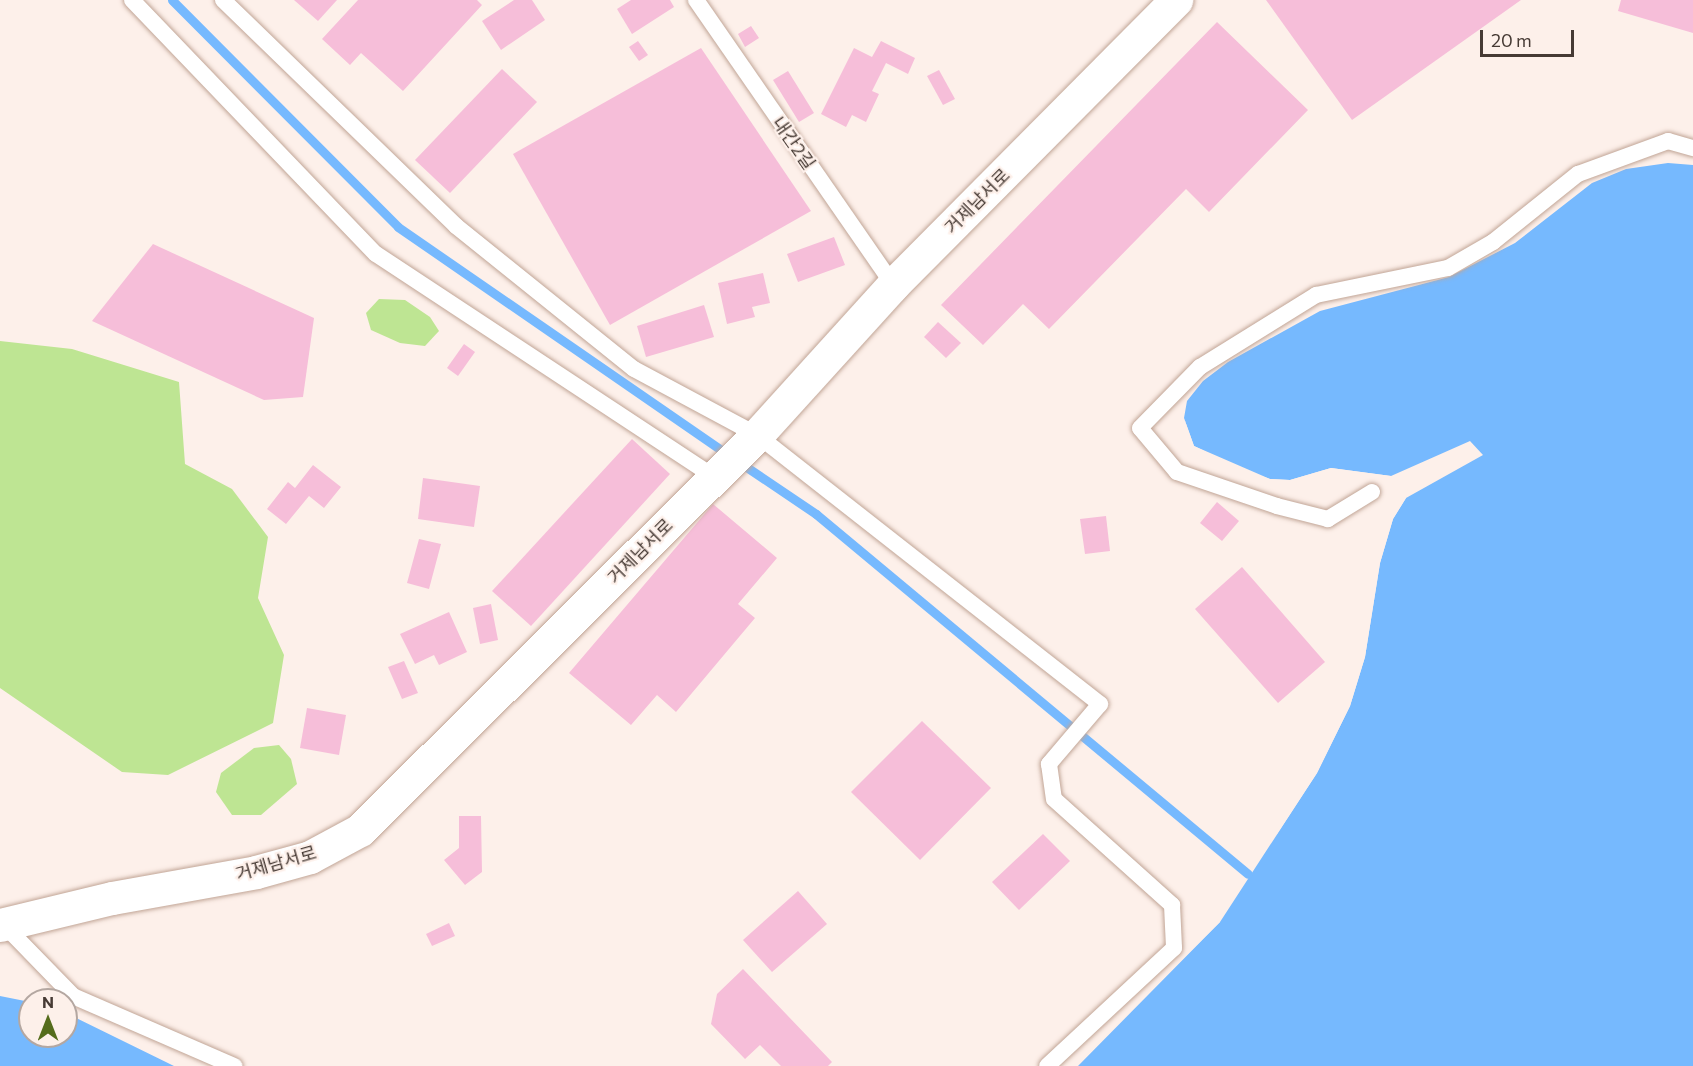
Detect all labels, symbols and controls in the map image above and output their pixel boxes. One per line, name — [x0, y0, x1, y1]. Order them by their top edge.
scale bar — [1483, 18, 1578, 56]
text: 20 m — [1491, 29, 1532, 51]
street label: 내간2길 — [768, 112, 820, 174]
street label: 거제남서로 — [940, 164, 1014, 238]
street label: 거제남서로 — [603, 514, 677, 588]
street label: 거제남서로 — [233, 841, 319, 885]
north arrow — [18, 988, 78, 1048]
text: N — [42, 992, 54, 1011]

